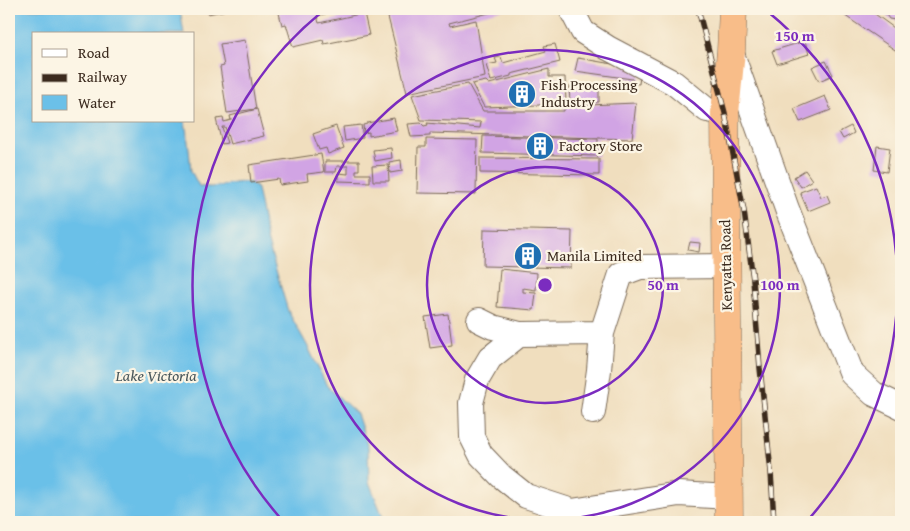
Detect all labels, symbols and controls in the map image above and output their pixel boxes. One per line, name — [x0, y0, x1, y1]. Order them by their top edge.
text: 150 m — [775, 25, 815, 46]
legend — [32, 32, 195, 122]
text: Road — [78, 42, 109, 63]
text: Railway — [78, 66, 128, 87]
place label: Fish Processing Industry — [541, 74, 638, 112]
building icon: Fish Processing Industry — [507, 79, 537, 109]
text: Water — [78, 92, 116, 113]
building icon: Factory Store — [525, 131, 555, 161]
place label: Factory Store — [559, 135, 643, 156]
street label: Kenyatta Road — [714, 219, 737, 311]
building icon: Manila Limited — [513, 241, 543, 271]
place label: Manila Limited — [547, 245, 642, 266]
text: 50 m — [647, 274, 679, 295]
text: 100 m — [760, 274, 800, 295]
centre of rings — [536, 276, 554, 294]
water label: Lake Victoria — [114, 363, 197, 387]

